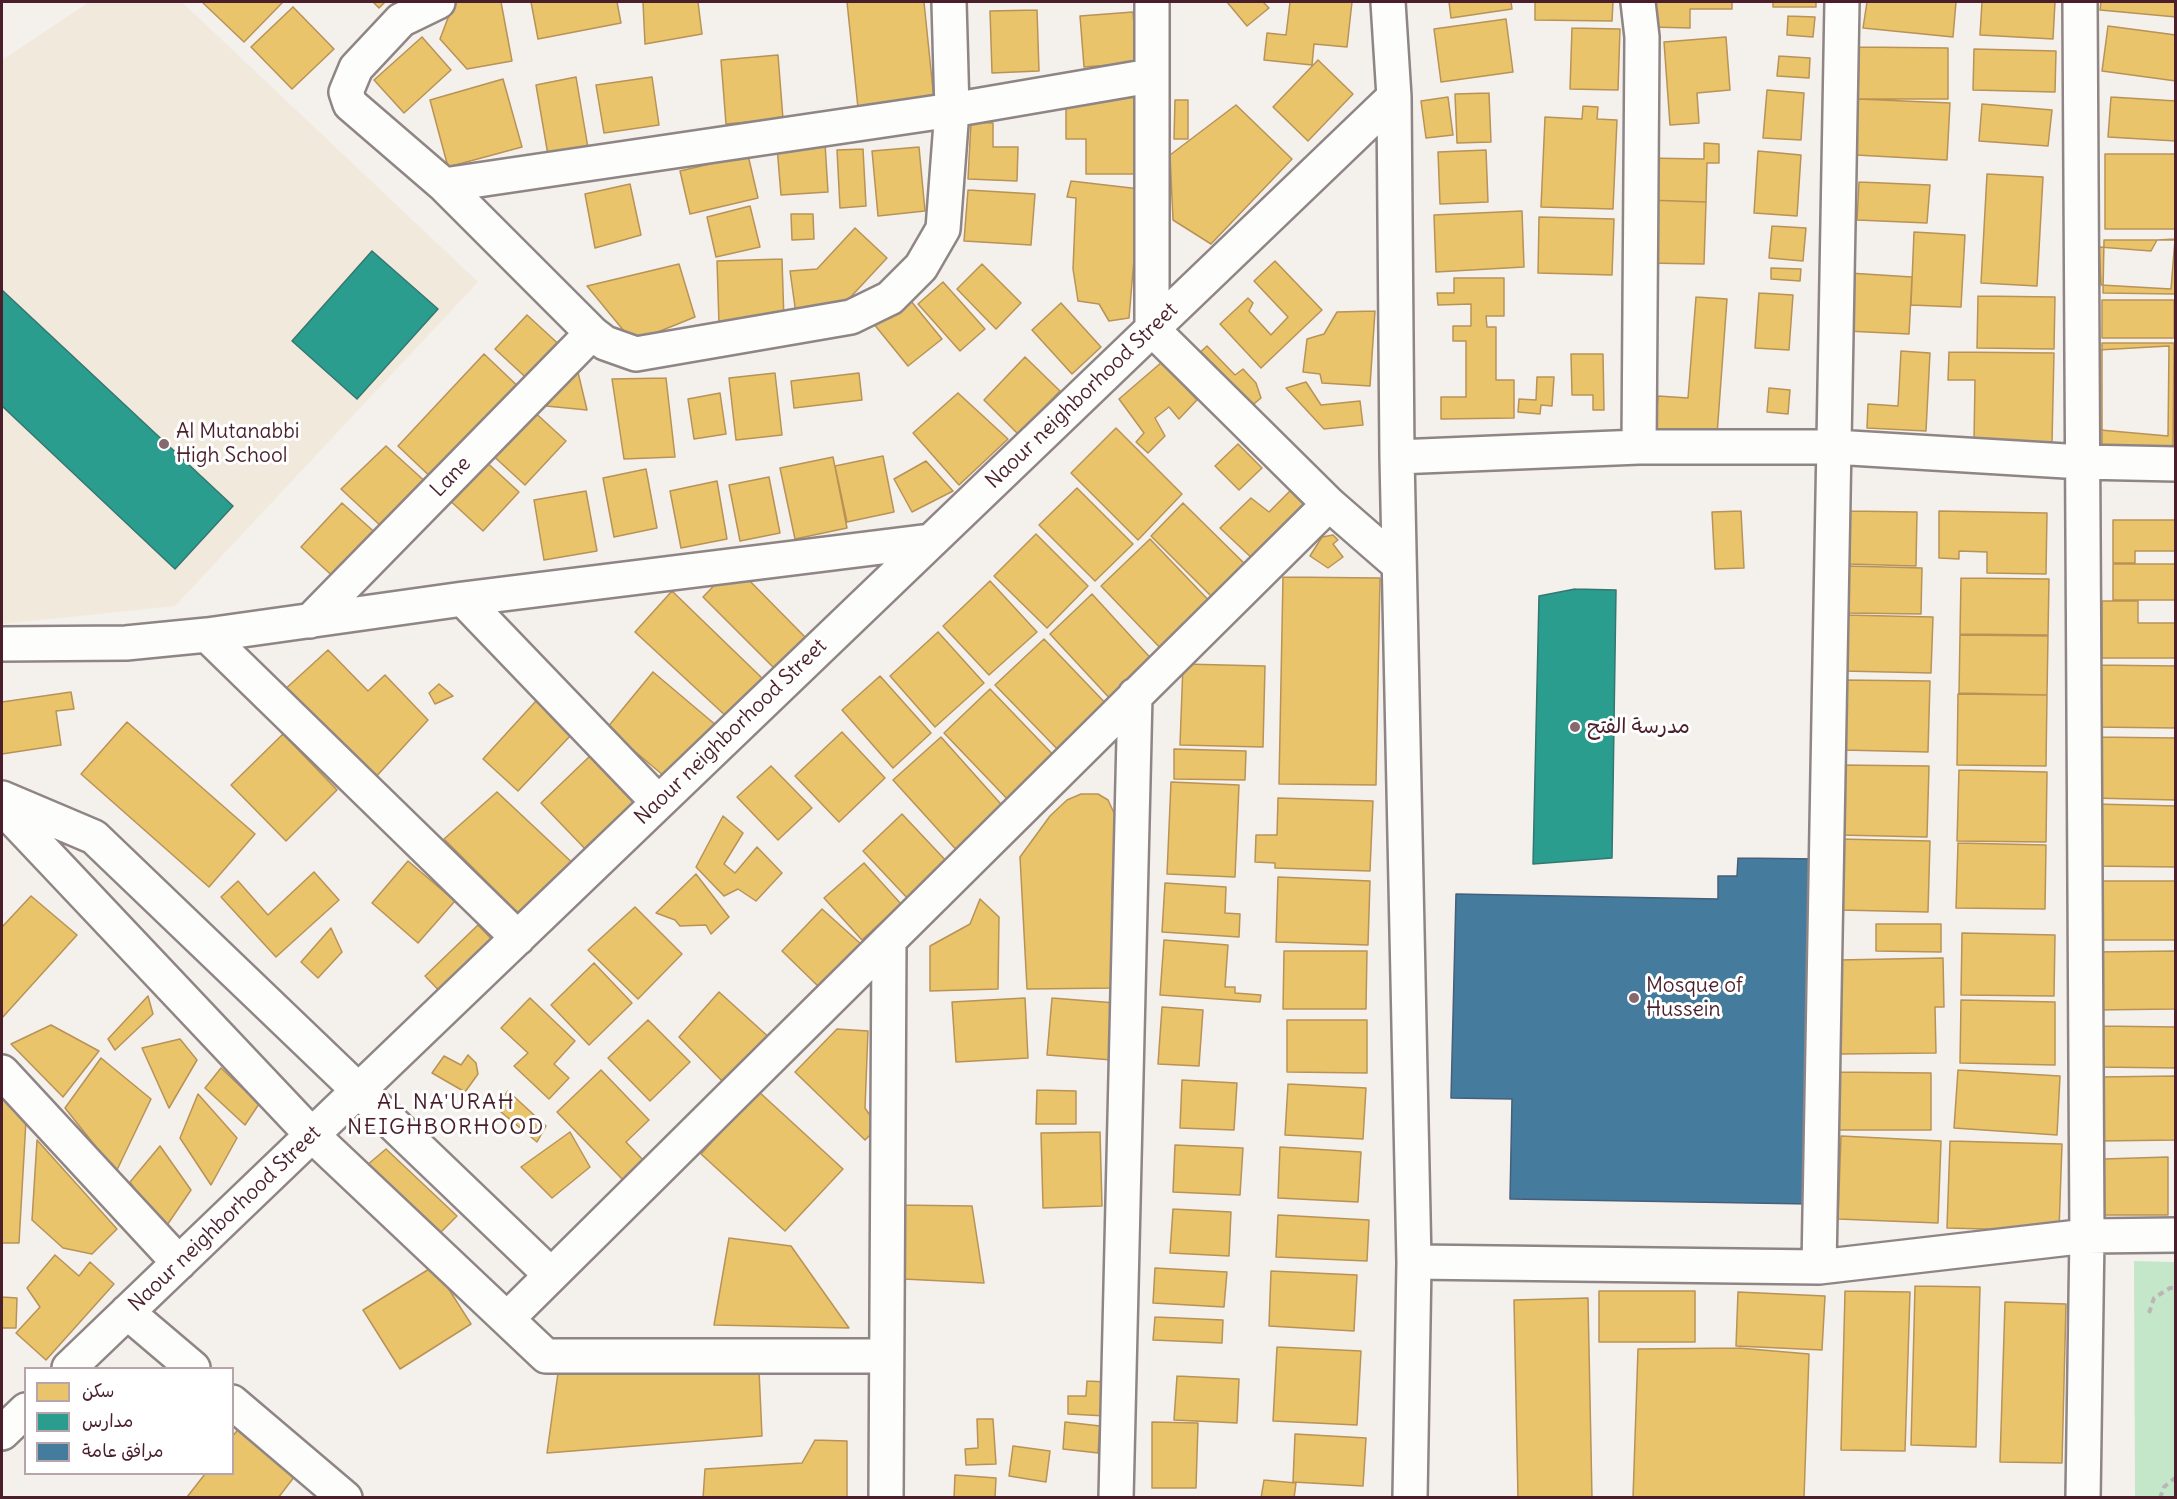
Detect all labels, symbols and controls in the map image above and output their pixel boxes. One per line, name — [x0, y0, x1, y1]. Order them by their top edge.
street label: Naour neighborhood Street — [981, 298, 1183, 494]
place label: Al Mutanabbi High School — [176, 419, 299, 469]
marker: Al Mutanabbi High School — [157, 437, 171, 451]
street label: Lane — [426, 451, 476, 503]
street label: Naour neighborhood Street — [630, 634, 832, 830]
place label: مدرسة الفتح — [1587, 714, 1690, 740]
marker: مدرسة الفتح — [1568, 720, 1582, 734]
place label: Mosque of Hussein — [1646, 973, 1743, 1023]
marker: Mosque of Hussein — [1627, 991, 1641, 1005]
district label: AL NA'URAH NEIGHBORHOOD — [347, 1090, 545, 1142]
street label: Naour neighborhood Street — [124, 1121, 326, 1317]
legend — [24, 1367, 234, 1475]
text: سكن — [82, 1379, 114, 1402]
text: مدارس — [82, 1409, 133, 1432]
text: مرافق عامة — [82, 1439, 164, 1462]

